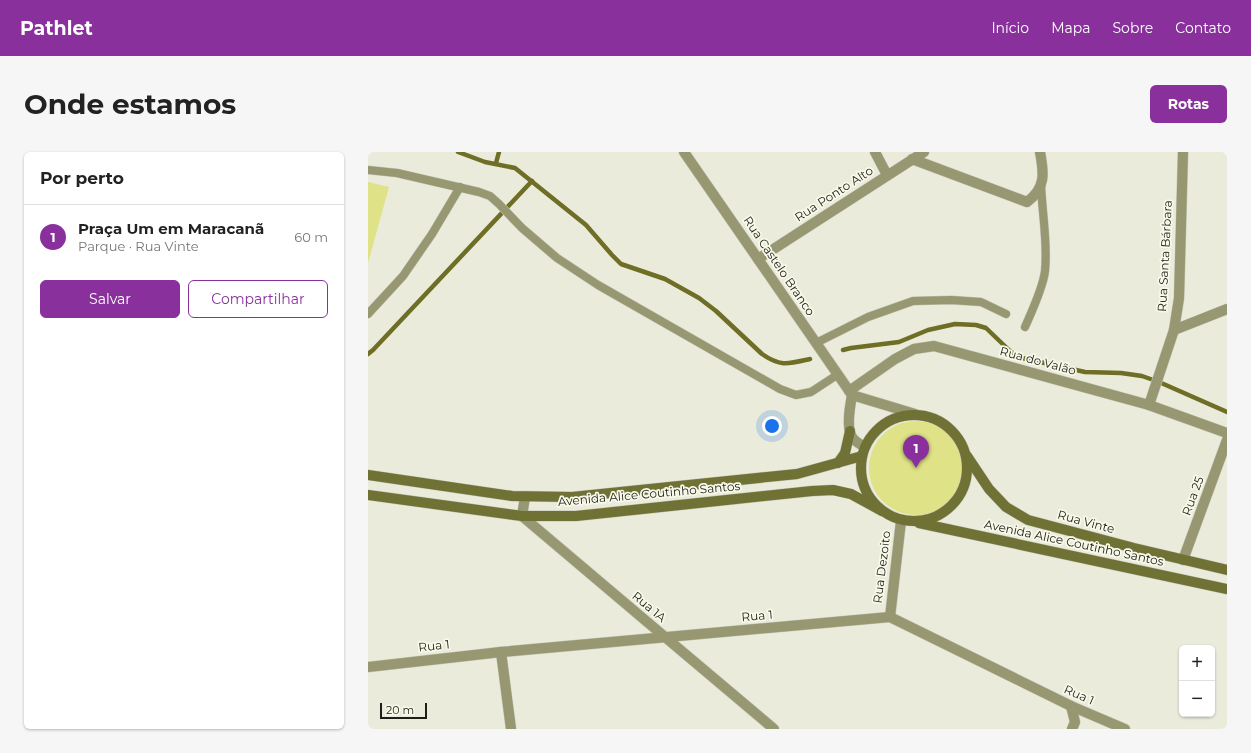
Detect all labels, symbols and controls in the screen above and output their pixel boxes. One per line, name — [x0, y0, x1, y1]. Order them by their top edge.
text: Pathlet — [20, 17, 93, 40]
text: Início — [991, 19, 1029, 37]
text: Mapa — [1051, 19, 1091, 37]
text: Sobre — [1113, 19, 1153, 37]
text: Contato — [1175, 19, 1231, 37]
button: Rotas — [1150, 85, 1227, 123]
text: Onde estamos — [24, 87, 236, 121]
street label: Rua Ponto Alto — [792, 163, 876, 224]
text: Por perto — [40, 168, 124, 188]
street label: Rua Santa Bárbara — [1154, 200, 1175, 312]
street label: Rua Castelo Branco — [741, 213, 818, 318]
text: Praça Um em Maracanã — [78, 219, 264, 238]
text: 1 — [50, 229, 56, 245]
text: 60 m — [294, 229, 328, 245]
text: Parque · Rua Vinte — [78, 238, 199, 254]
button: Salvar — [40, 280, 180, 318]
button: Compartilhar — [188, 280, 328, 318]
street label: Rua do Valão — [998, 343, 1078, 378]
your location — [762, 416, 782, 436]
pin: 1 — [903, 435, 929, 468]
street label: Rua 25 — [1179, 474, 1207, 517]
street label: Avenida Alice Coutinho Santos — [557, 478, 741, 509]
street label: Rua Vinte — [1056, 507, 1116, 536]
street label: Avenida Alice Coutinho Santos — [983, 516, 1165, 569]
street label: Rua Dezoito — [870, 530, 893, 604]
street label: Rua 1A — [629, 588, 670, 625]
street label: Rua 1 — [741, 607, 773, 624]
street label: Rua 1 — [418, 636, 450, 655]
map controls — [1179, 645, 1215, 717]
button: + — [1179, 645, 1215, 681]
street label: Rua 1 — [1062, 681, 1097, 708]
button: − — [1179, 681, 1215, 717]
scale bar — [380, 701, 427, 720]
text: 20 m — [386, 703, 414, 717]

